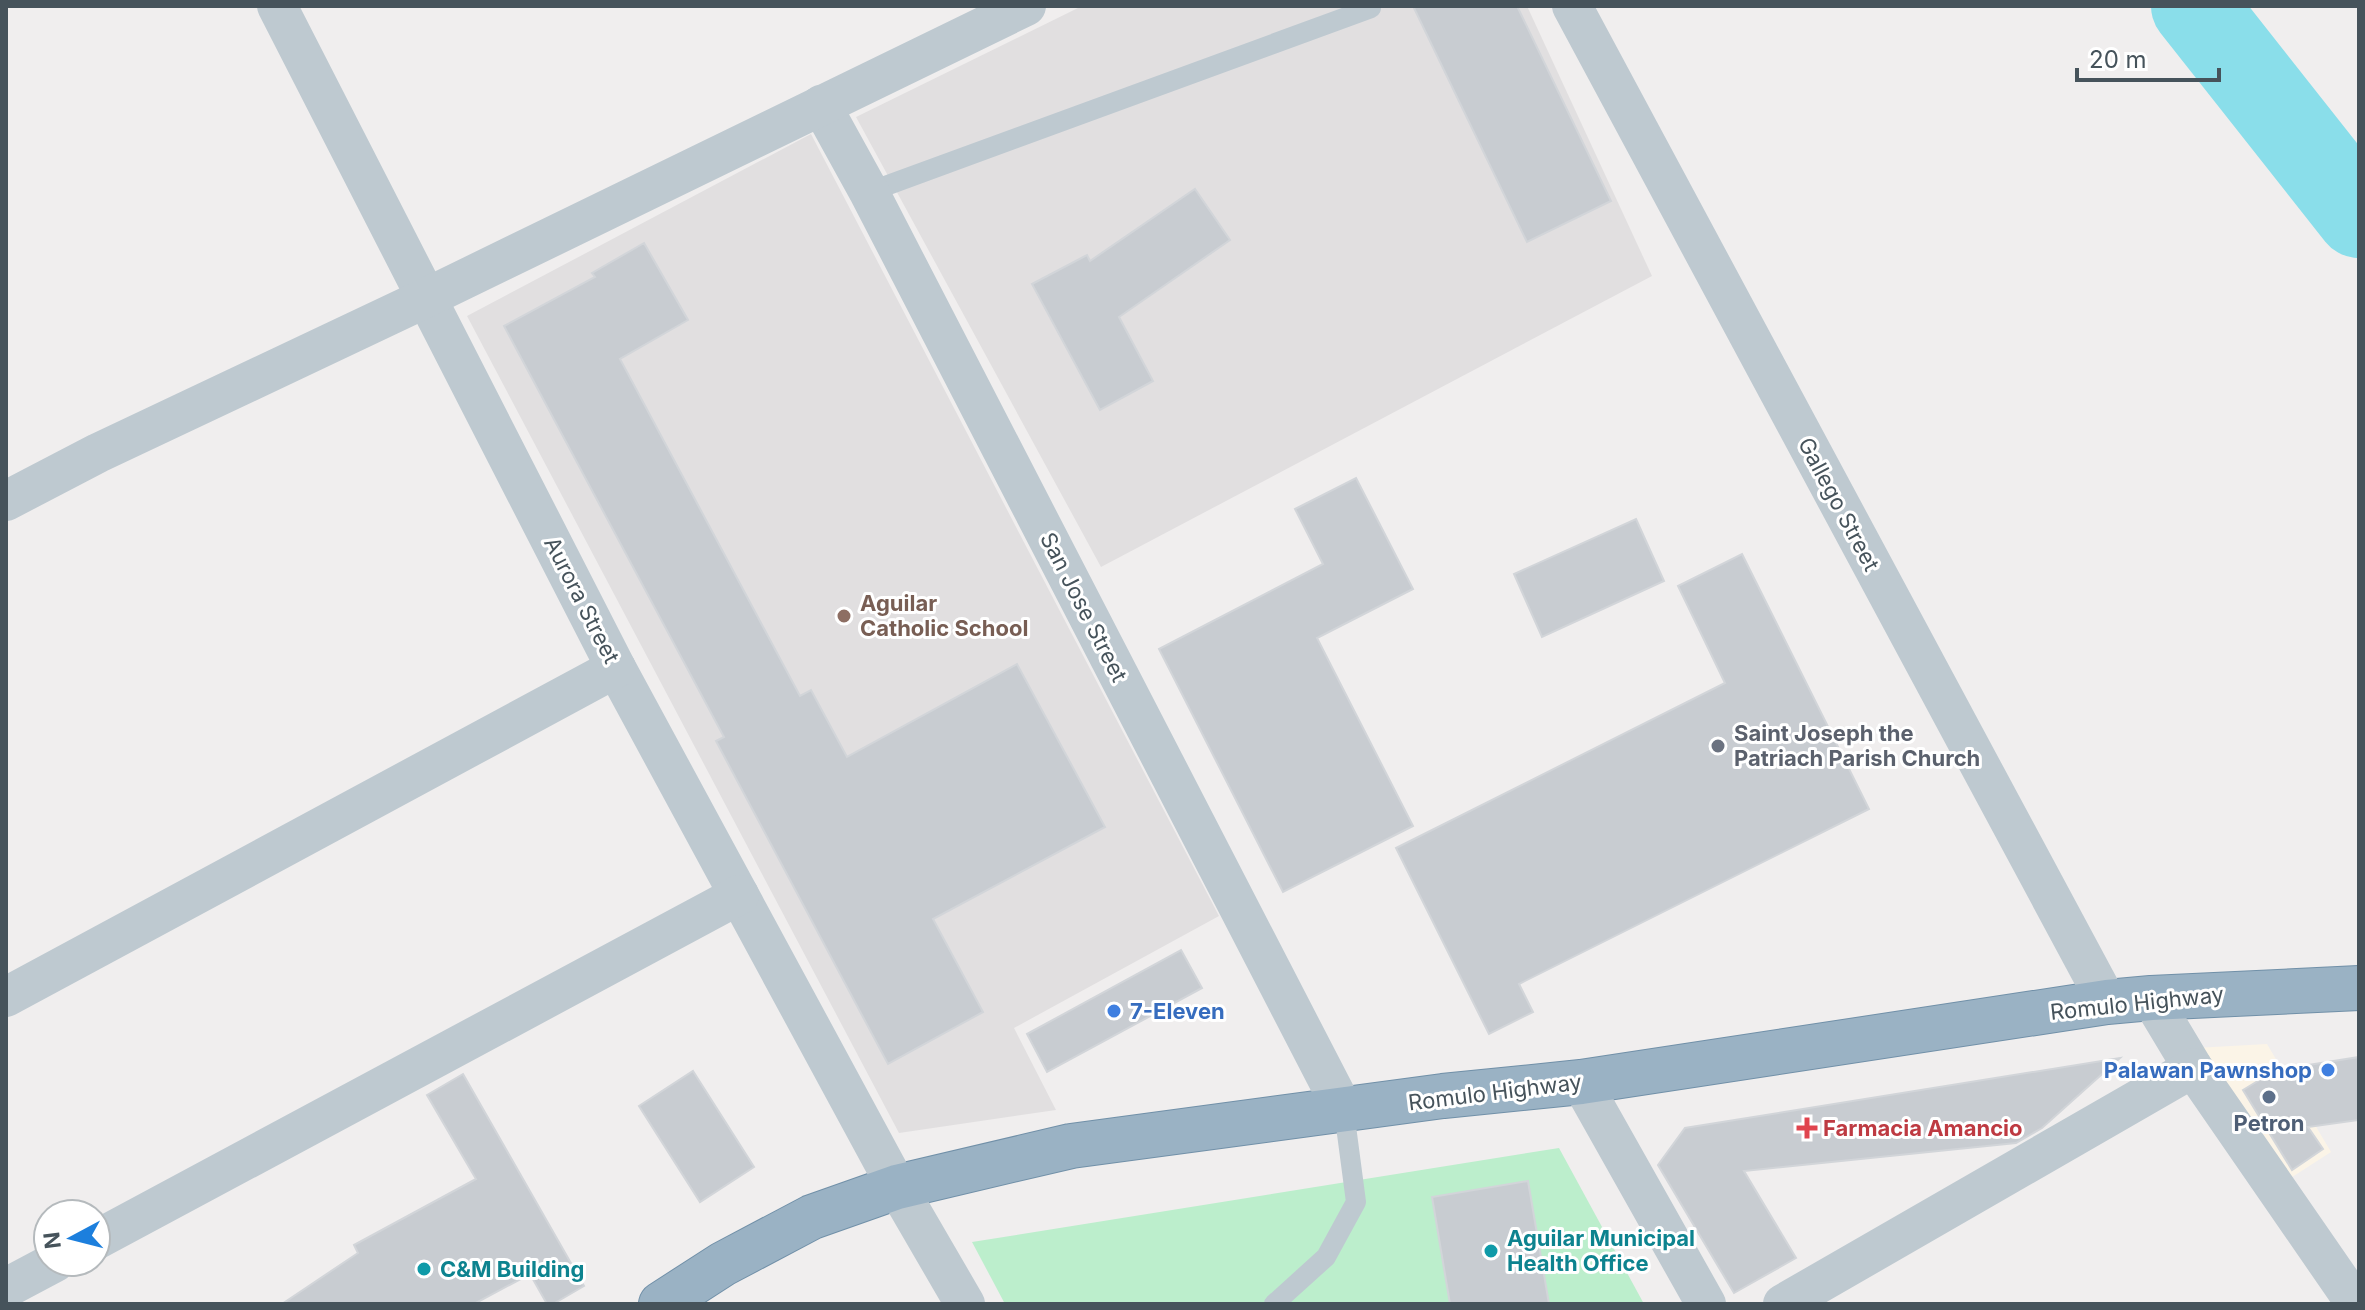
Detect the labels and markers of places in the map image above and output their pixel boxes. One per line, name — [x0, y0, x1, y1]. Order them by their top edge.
place label: Aguilar Catholic School — [860, 590, 1028, 641]
marker: Aguilar Catholic School — [835, 607, 853, 625]
place label: Saint Joseph the Patriach Parish Church — [1734, 720, 1980, 771]
marker: Saint Joseph the Patriach Parish Church — [1709, 737, 1727, 755]
place label: 7-Eleven — [1130, 998, 1225, 1024]
marker: 7-Eleven — [1105, 1002, 1123, 1020]
place label: Palawan Pawnshop — [2104, 1057, 2312, 1083]
marker: Palawan Pawnshop — [2319, 1061, 2337, 1079]
marker: Petron — [2260, 1088, 2278, 1106]
place label: Petron — [2234, 1110, 2304, 1136]
place label: Farmacia Amancio — [1823, 1115, 2023, 1141]
marker: Farmacia Amancio — [1798, 1119, 1816, 1137]
place label: Aguilar Municipal Health Office — [1507, 1225, 1695, 1276]
marker: Aguilar Municipal Health Office — [1482, 1242, 1500, 1260]
place label: C&M Building — [440, 1256, 584, 1282]
marker: C&M Building — [415, 1260, 433, 1278]

